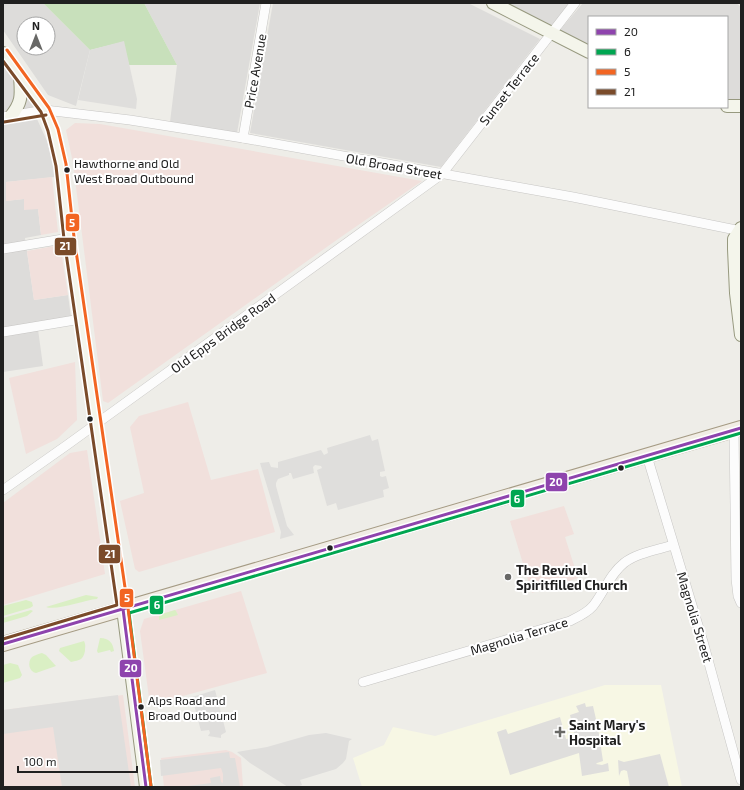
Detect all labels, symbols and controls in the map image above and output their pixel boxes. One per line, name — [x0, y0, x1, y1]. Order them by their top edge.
north arrow — [16, 16, 56, 56]
legend — [588, 16, 728, 108]
text: N — [32, 19, 40, 32]
text: 20 — [624, 24, 638, 38]
street label: Price Avenue — [241, 32, 269, 110]
text: 6 — [624, 44, 631, 58]
street label: Sunset Terrace — [476, 50, 542, 128]
text: 5 — [624, 64, 630, 78]
text: 21 — [624, 84, 636, 98]
street label: Old Broad Street — [345, 150, 443, 182]
place label: Hawthorne and Old West Broad Outbound — [74, 156, 194, 185]
marker: Hawthorne and Old West Broad Outbound — [62, 165, 72, 175]
line badge: 5 — [65, 213, 80, 232]
text: 5 — [69, 216, 75, 229]
line badge: 21 — [54, 237, 77, 256]
text: 21 — [59, 239, 71, 252]
street label: Old Epps Bridge Road — [167, 290, 279, 376]
unlabelled marker — [85, 414, 95, 424]
unlabelled marker — [616, 463, 626, 473]
line badge: 20 — [545, 472, 568, 492]
text: 20 — [549, 475, 563, 488]
line badge: 6 — [510, 489, 525, 508]
text: 6 — [514, 492, 521, 505]
unlabelled marker — [325, 543, 335, 553]
line badge: 21 — [98, 544, 121, 564]
text: 21 — [104, 547, 116, 560]
place label: The Revival Spiritfilled Church — [516, 562, 628, 593]
street label: Magnolia Street — [674, 570, 716, 664]
marker: The Revival Spiritfilled Church — [503, 572, 513, 582]
line badge: 5 — [119, 588, 134, 608]
text: 5 — [124, 591, 130, 604]
line badge: 6 — [149, 595, 164, 615]
text: 6 — [154, 598, 161, 611]
street label: Magnolia Terrace — [468, 614, 570, 658]
line badge: 20 — [119, 659, 142, 678]
text: 20 — [124, 661, 138, 674]
place label: Alps Road and Broad Outbound — [148, 693, 237, 722]
marker: Alps Road and Broad Outbound — [136, 702, 146, 712]
place label: Saint Mary's Hospital — [569, 717, 646, 748]
marker: Saint Mary's Hospital — [554, 726, 566, 738]
scale bar — [18, 748, 137, 774]
text: 100 m — [24, 754, 56, 768]

